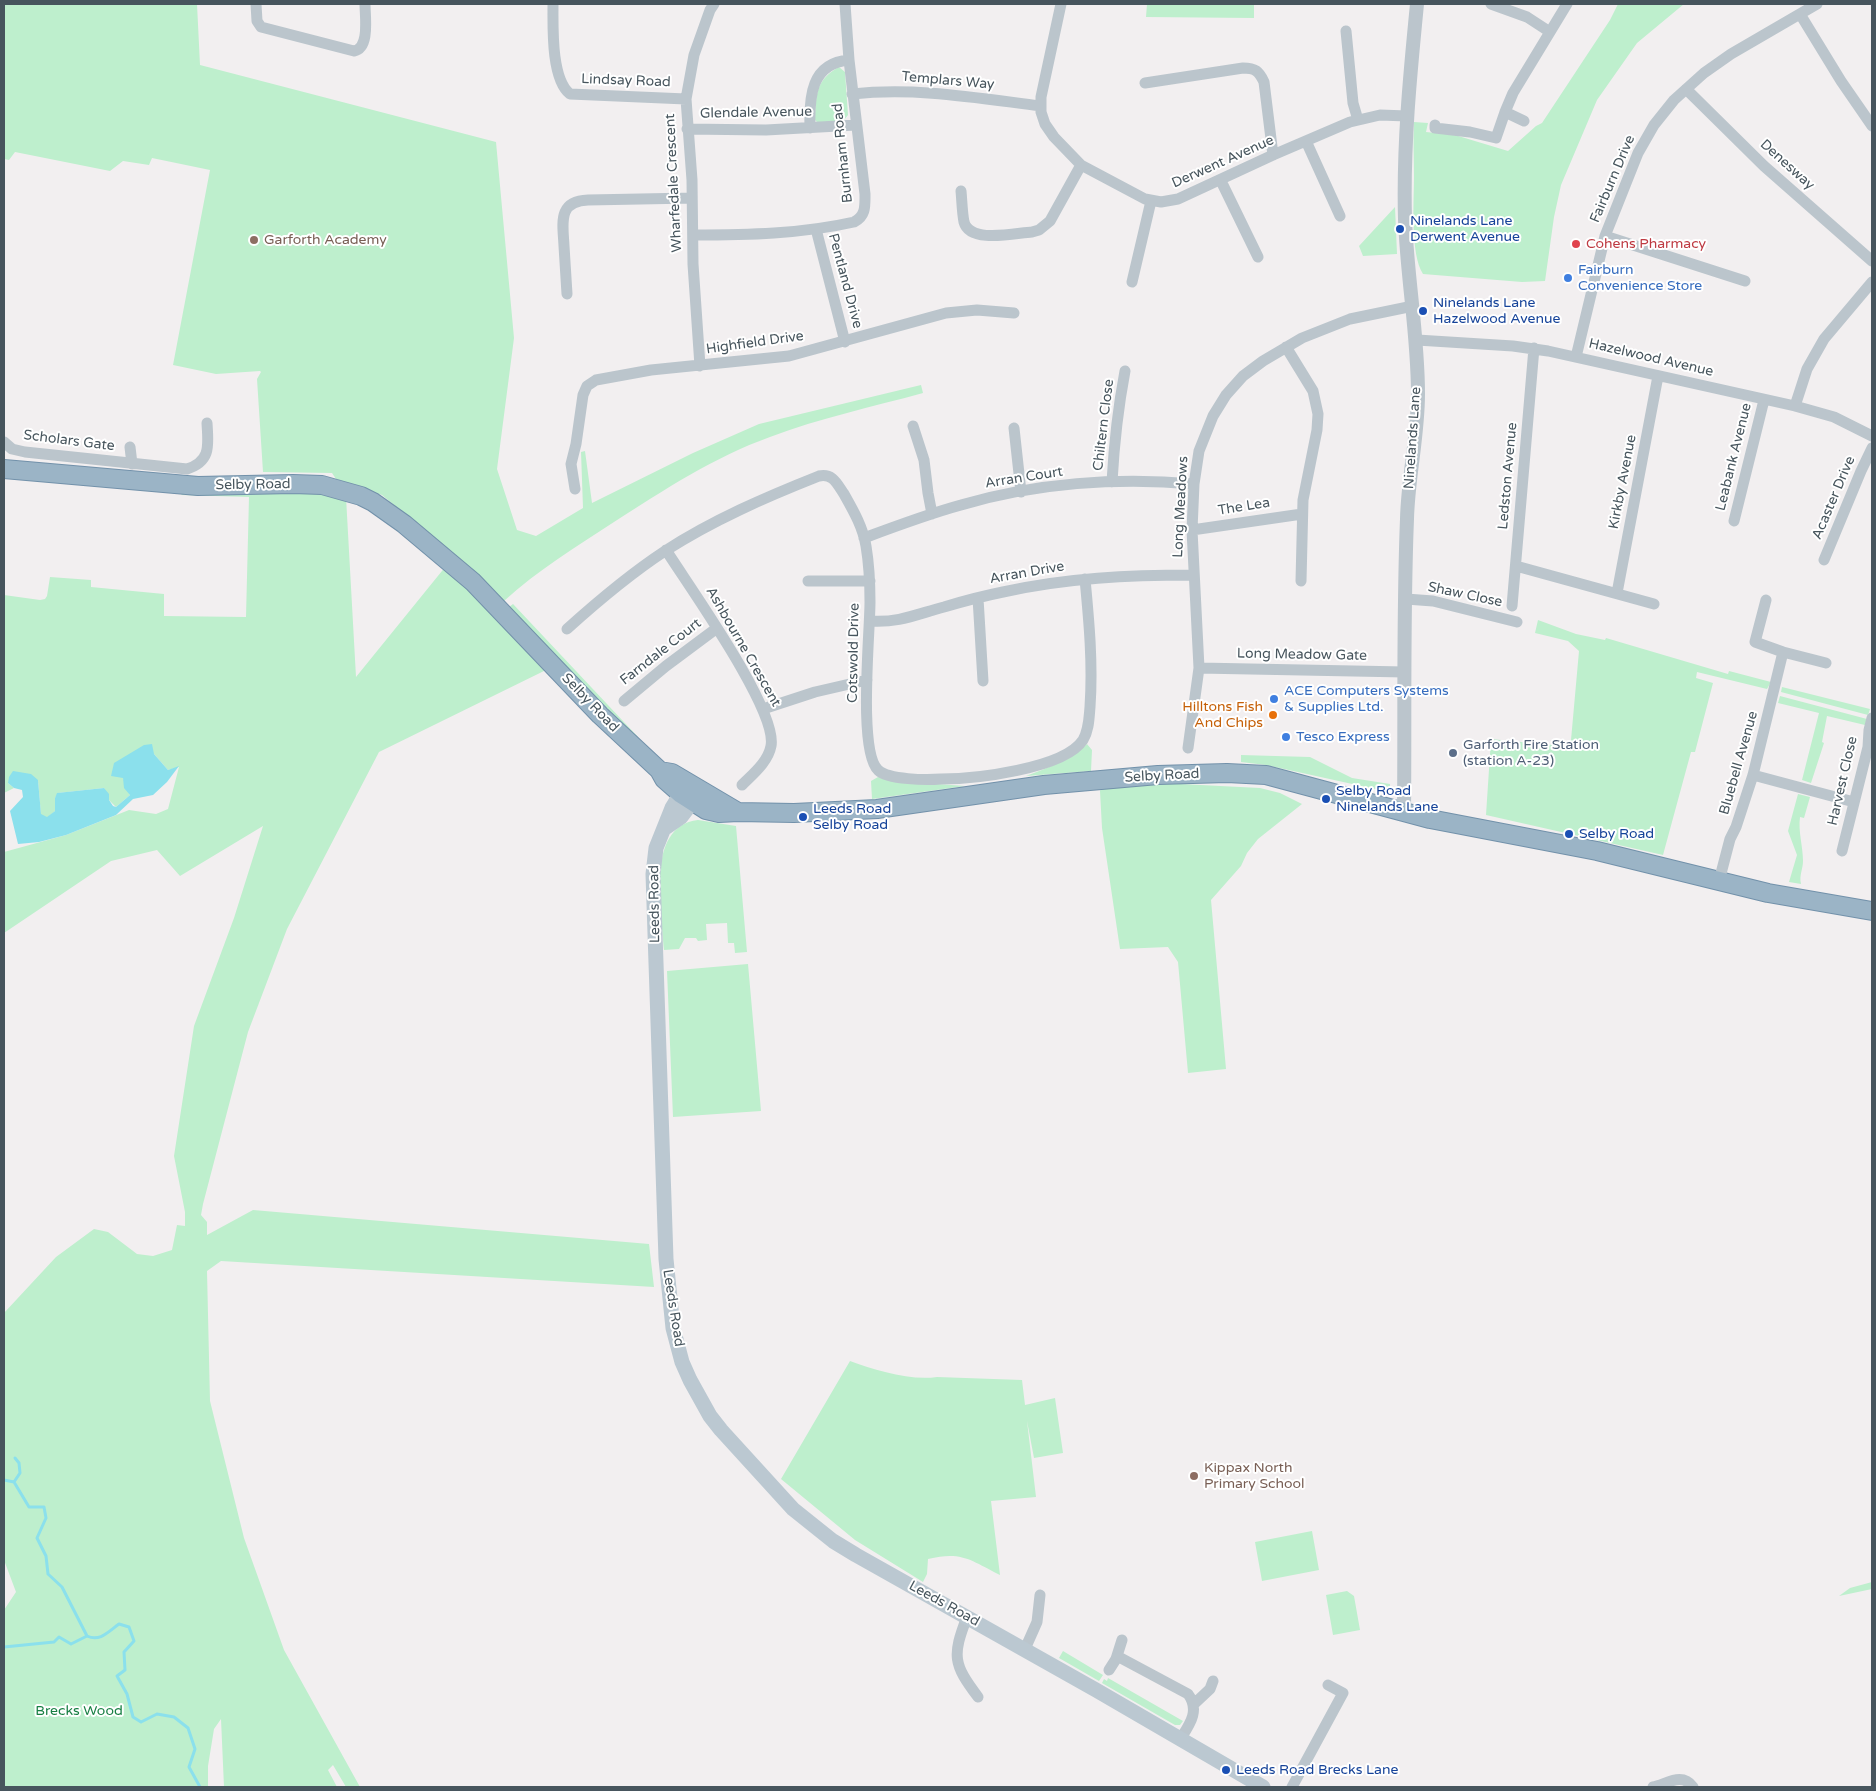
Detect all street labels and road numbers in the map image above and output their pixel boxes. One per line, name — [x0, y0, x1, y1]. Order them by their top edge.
street label: Templars Way — [901, 69, 995, 93]
street label: Lindsay Road — [581, 71, 671, 91]
street label: Burnham Road — [829, 102, 857, 204]
street label: Glendale Avenue — [700, 104, 812, 122]
street label: Wharfedale Crescent — [662, 113, 686, 253]
street label: Derwent Avenue — [1169, 132, 1277, 192]
street label: Fairburn Drive — [1587, 133, 1639, 225]
street label: Denesway — [1756, 136, 1818, 194]
street label: Pentland Drive — [824, 232, 866, 330]
street label: Highfield Drive — [705, 328, 805, 358]
street label: Hazelwood Avenue — [1587, 335, 1715, 381]
street label: Chiltern Close — [1090, 378, 1118, 472]
street label: Ninelands Lane — [1401, 386, 1425, 490]
street label: Leabank Avenue — [1712, 401, 1756, 513]
street label: Ledston Avenue — [1495, 422, 1521, 530]
street label: Scholars Gate — [22, 427, 116, 455]
street label: Kirkby Avenue — [1606, 433, 1640, 531]
street label: Acaster Drive — [1809, 454, 1859, 542]
street label: Long Meadows — [1170, 456, 1192, 558]
street label: Arran Court — [984, 464, 1064, 492]
street label: Selby Road — [215, 476, 291, 494]
street label: The Lea — [1217, 495, 1271, 519]
street label: Arran Drive — [988, 558, 1066, 588]
street label: Shaw Close — [1426, 579, 1504, 611]
street label: Ashbourne Crescent — [702, 584, 784, 710]
street label: Cotswold Drive — [845, 603, 863, 703]
street label: Farndale Court — [617, 615, 705, 689]
street label: Long Meadow Gate — [1237, 645, 1367, 665]
street label: Selby Road — [558, 670, 622, 736]
street label: Bluebell Avenue — [1716, 709, 1762, 817]
street label: Harvest Close — [1825, 735, 1861, 827]
street label: Selby Road — [1124, 766, 1200, 786]
street label: Leeds Road — [646, 865, 664, 943]
street label: Leeds Road — [659, 1268, 687, 1348]
street label: Leeds Road — [906, 1578, 982, 1630]

